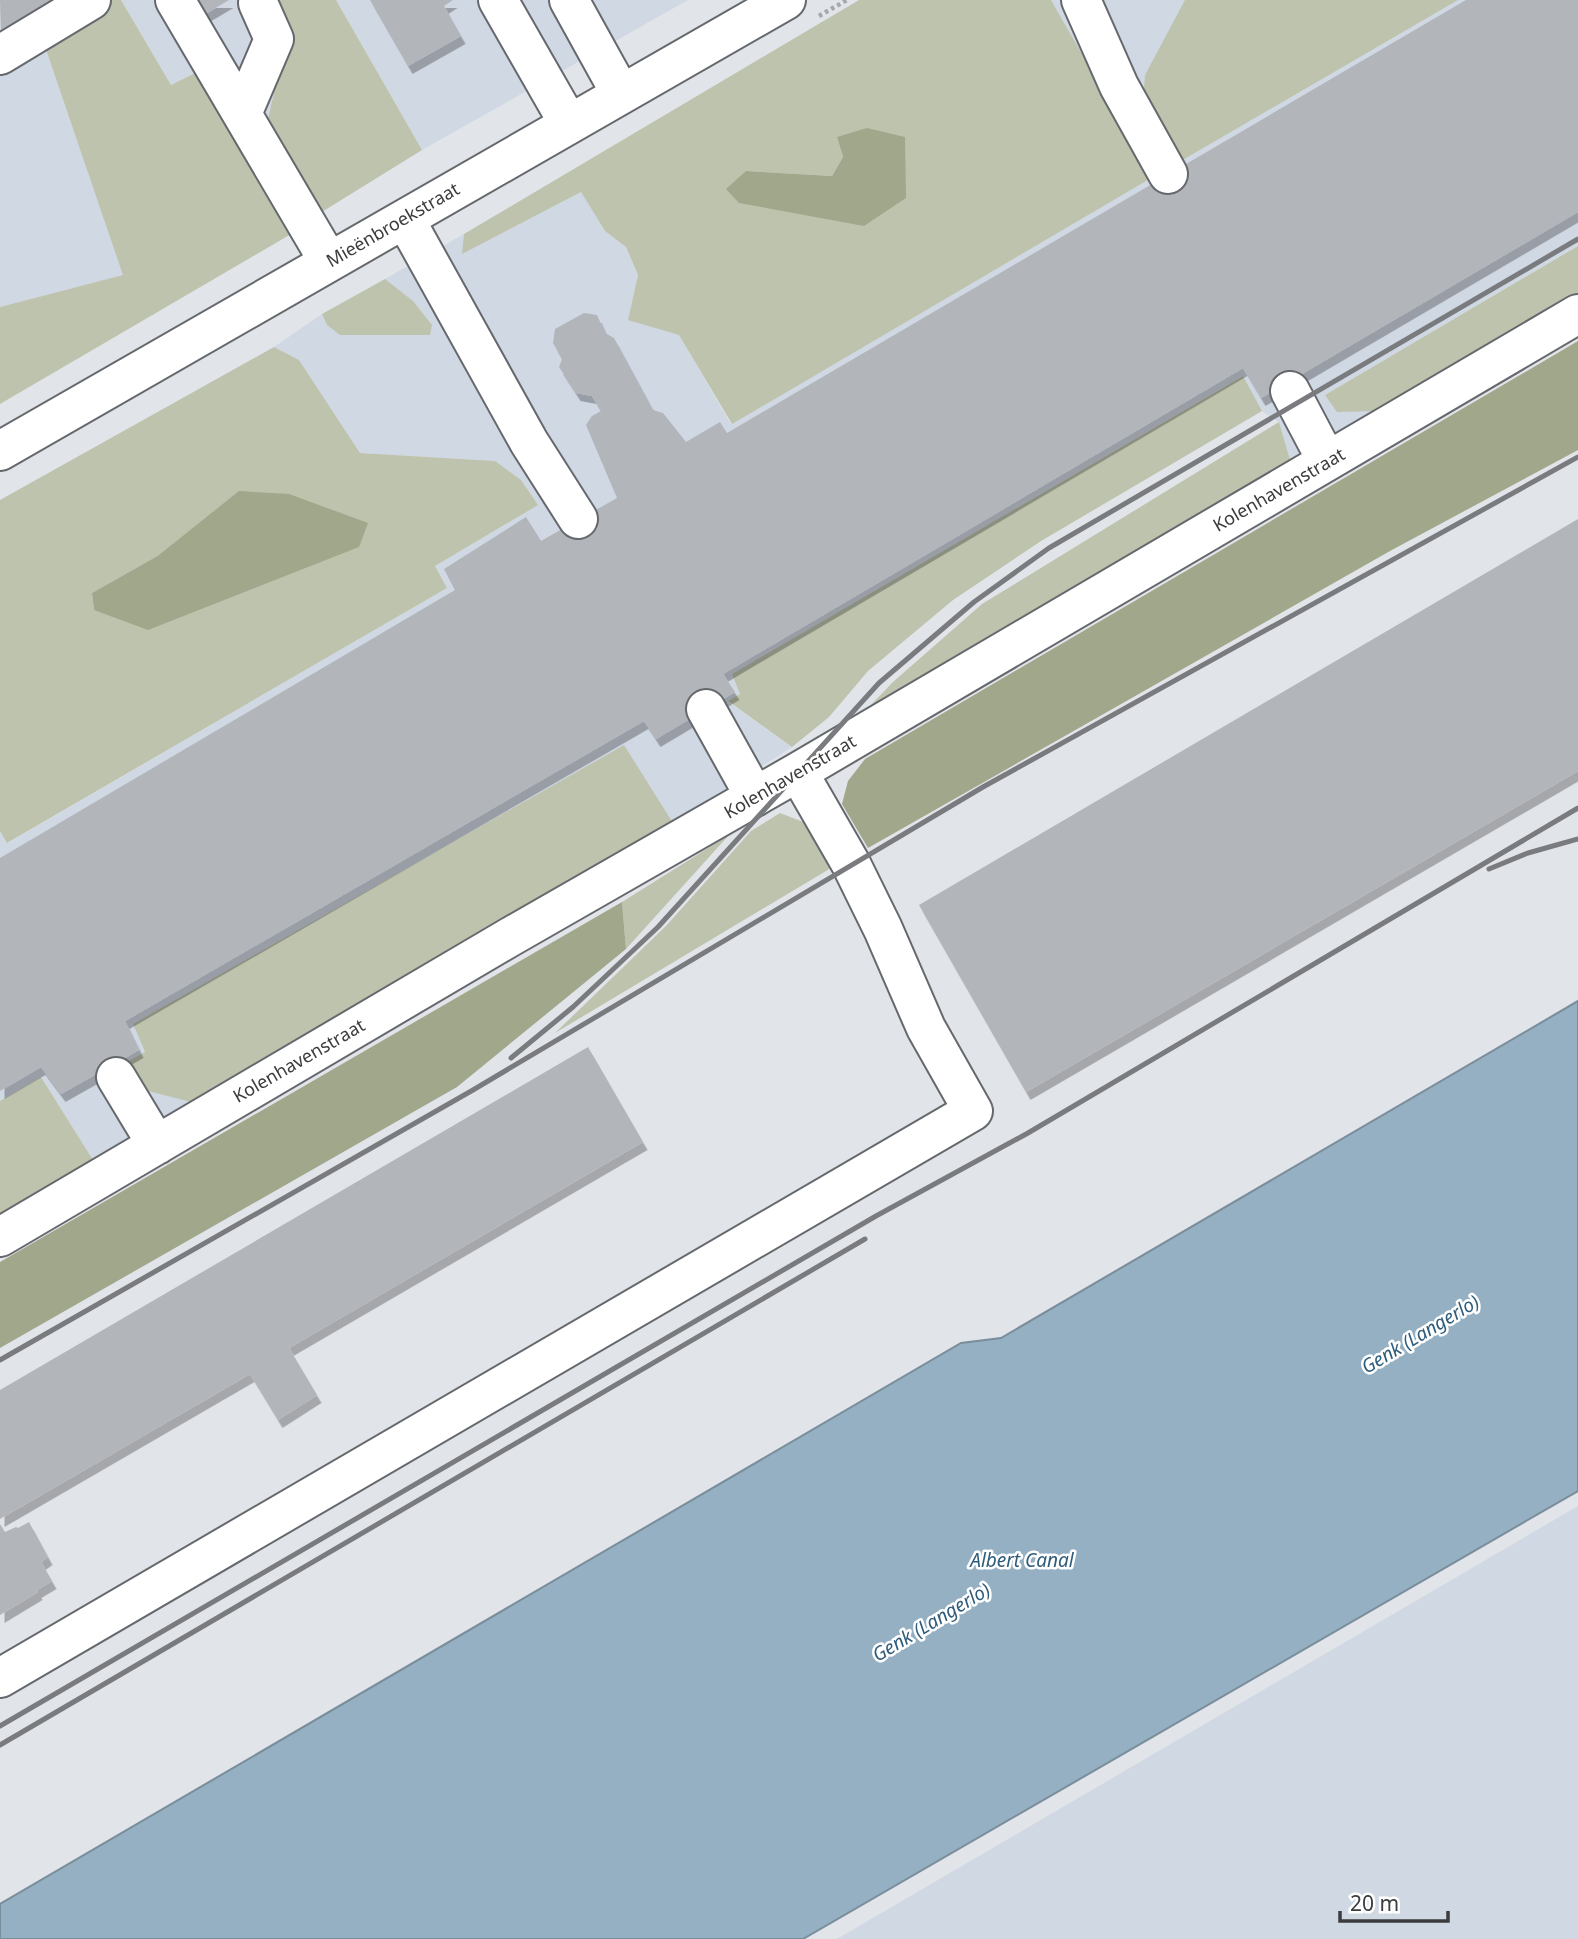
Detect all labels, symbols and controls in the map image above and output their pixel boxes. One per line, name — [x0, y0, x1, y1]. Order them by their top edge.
street label: Mieënbroekstraat — [322, 176, 464, 272]
street label: Kolenhavenstraat — [1208, 441, 1349, 537]
street label: Kolenhavenstraat — [719, 728, 860, 824]
street label: Kolenhavenstraat — [228, 1012, 369, 1108]
water label: Genk (Langerlo) — [1356, 1289, 1484, 1379]
water label: Albert Canal — [968, 1547, 1075, 1573]
water label: Genk (Langerlo) — [867, 1577, 995, 1667]
scale bar — [1340, 1880, 1448, 1924]
text: 20 m — [1350, 1889, 1399, 1917]

